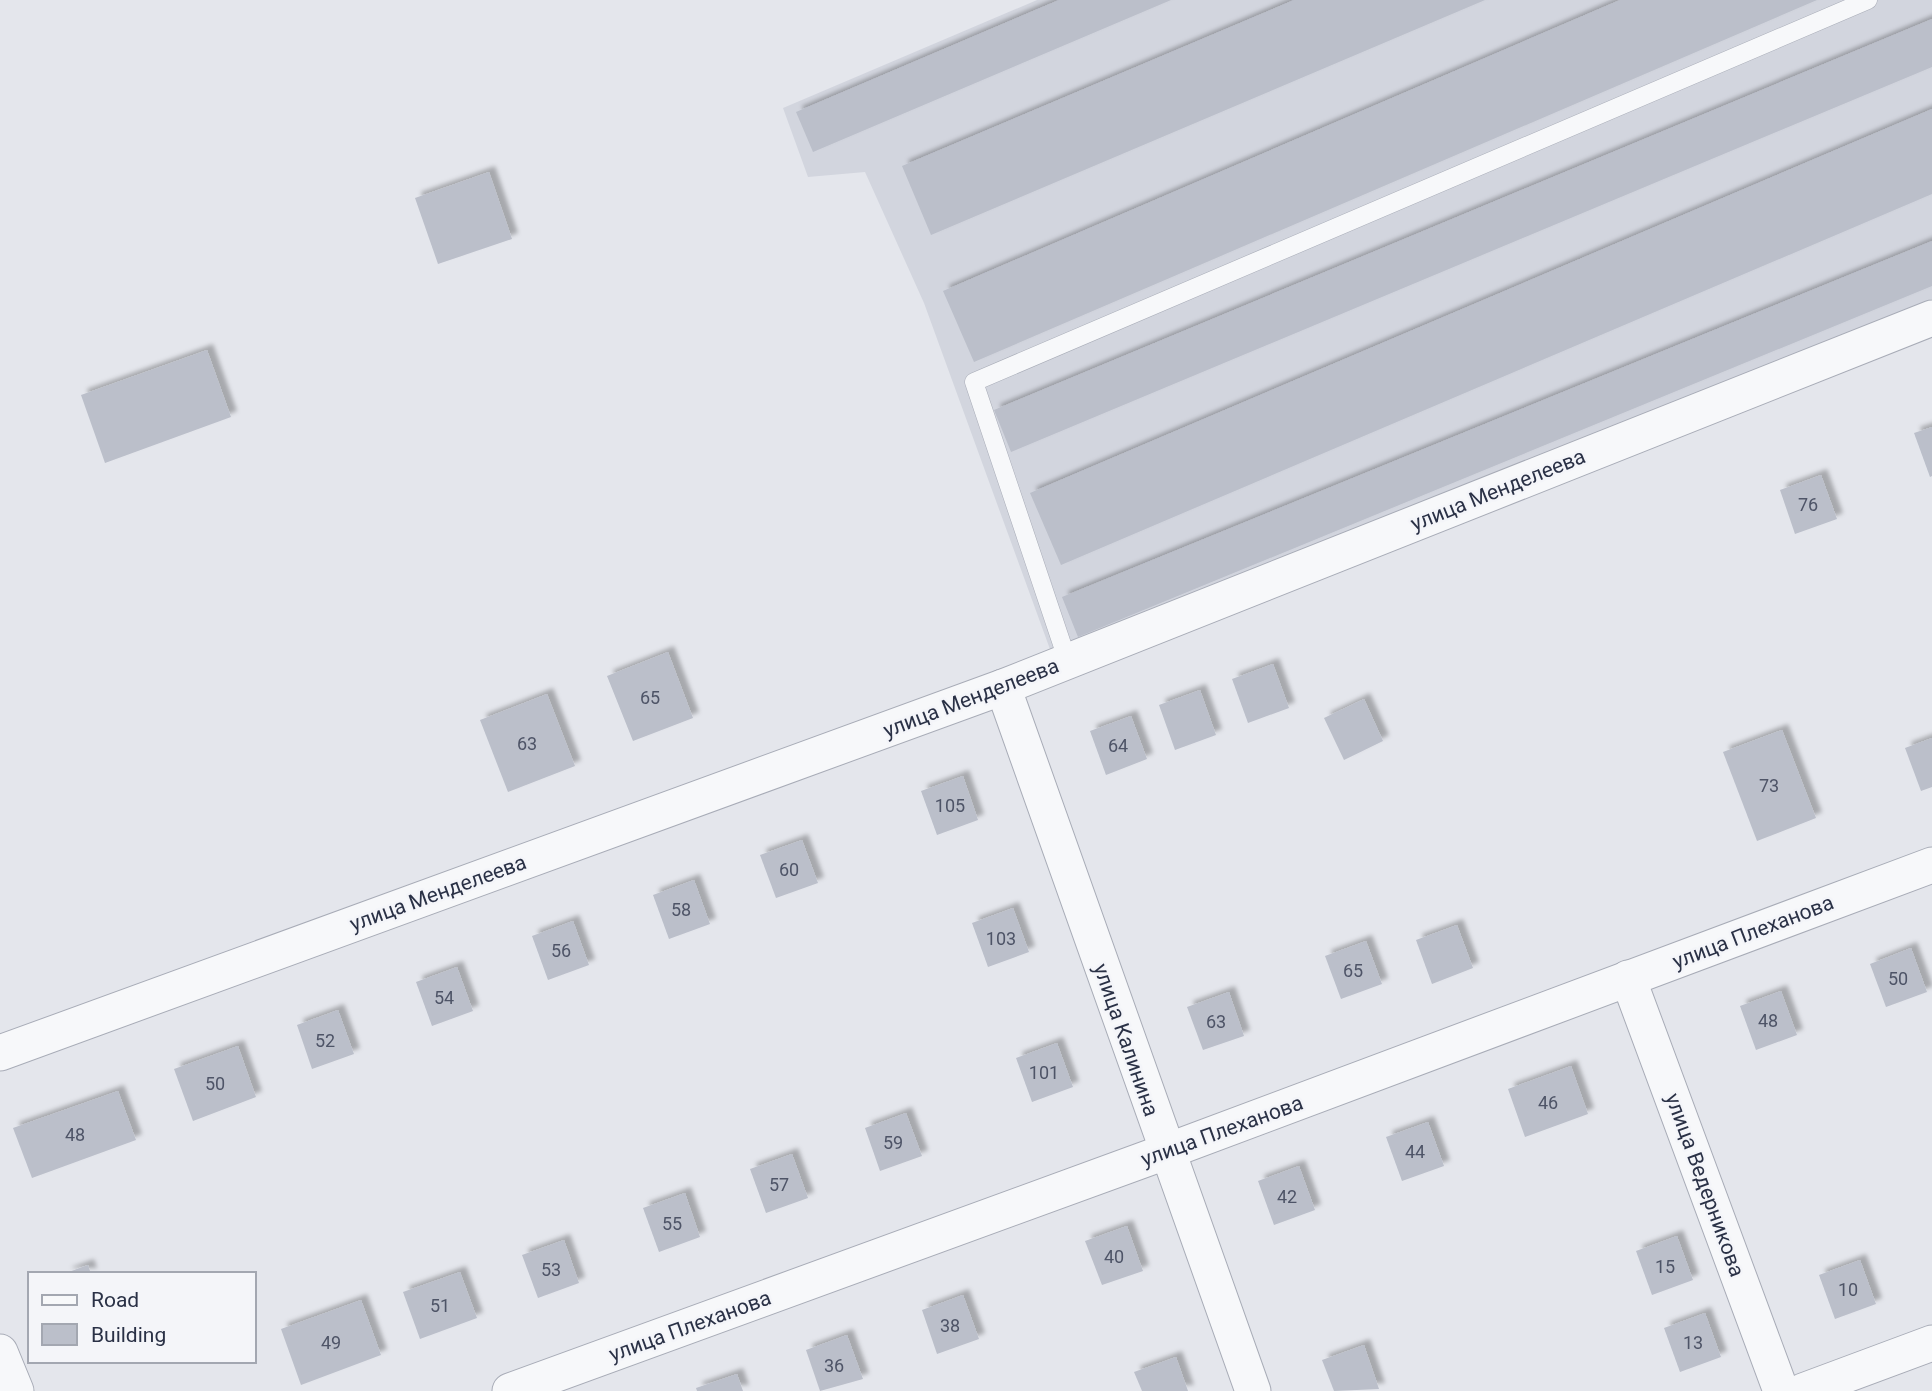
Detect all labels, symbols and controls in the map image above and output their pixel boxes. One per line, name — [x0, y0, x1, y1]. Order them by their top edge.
street label: улица Менделеева — [1407, 444, 1589, 536]
house number: 76 — [1798, 494, 1818, 515]
street label: улица Менделеева — [880, 653, 1062, 743]
house number: 65 — [640, 687, 660, 708]
house number: 63 — [517, 733, 537, 754]
house number: 64 — [1108, 735, 1128, 756]
house number: 73 — [1759, 775, 1779, 796]
house number: 105 — [935, 795, 965, 816]
street label: улица Менделеева — [346, 850, 530, 936]
house number: 60 — [779, 859, 799, 880]
street label: улица Плеханова — [1669, 890, 1837, 974]
house number: 58 — [671, 899, 691, 920]
house number: 103 — [986, 928, 1016, 949]
house number: 56 — [551, 940, 571, 961]
house number: 65 — [1343, 960, 1363, 981]
street label: улица Калинина — [1089, 961, 1163, 1119]
house number: 50 — [1888, 968, 1908, 989]
house number: 54 — [434, 987, 454, 1008]
house number: 48 — [1758, 1010, 1778, 1031]
house number: 63 — [1206, 1011, 1226, 1032]
house number: 52 — [315, 1030, 335, 1051]
house number: 101 — [1029, 1062, 1059, 1083]
house number: 50 — [205, 1073, 225, 1094]
street label: улица Ведерникова — [1661, 1090, 1749, 1280]
street label: улица Плеханова — [1138, 1091, 1306, 1171]
house number: 46 — [1538, 1092, 1558, 1113]
house number: 48 — [65, 1124, 85, 1145]
house number: 59 — [883, 1132, 903, 1153]
house number: 44 — [1405, 1141, 1425, 1162]
house number: 57 — [769, 1174, 789, 1195]
house number: 42 — [1277, 1186, 1297, 1207]
house number: 55 — [662, 1213, 682, 1234]
house number: 40 — [1104, 1246, 1124, 1267]
house number: 15 — [1655, 1256, 1675, 1277]
house number: 53 — [541, 1259, 561, 1280]
legend — [28, 1272, 256, 1363]
house number: 10 — [1838, 1279, 1858, 1300]
street label: улица Плеханова — [606, 1286, 774, 1366]
text: Road — [91, 1288, 139, 1312]
house number: 51 — [430, 1295, 450, 1316]
house number: 38 — [940, 1315, 960, 1336]
text: Building — [91, 1323, 166, 1347]
house number: 49 — [321, 1332, 341, 1353]
house number: 13 — [1683, 1332, 1703, 1353]
house number: 36 — [824, 1355, 844, 1376]

